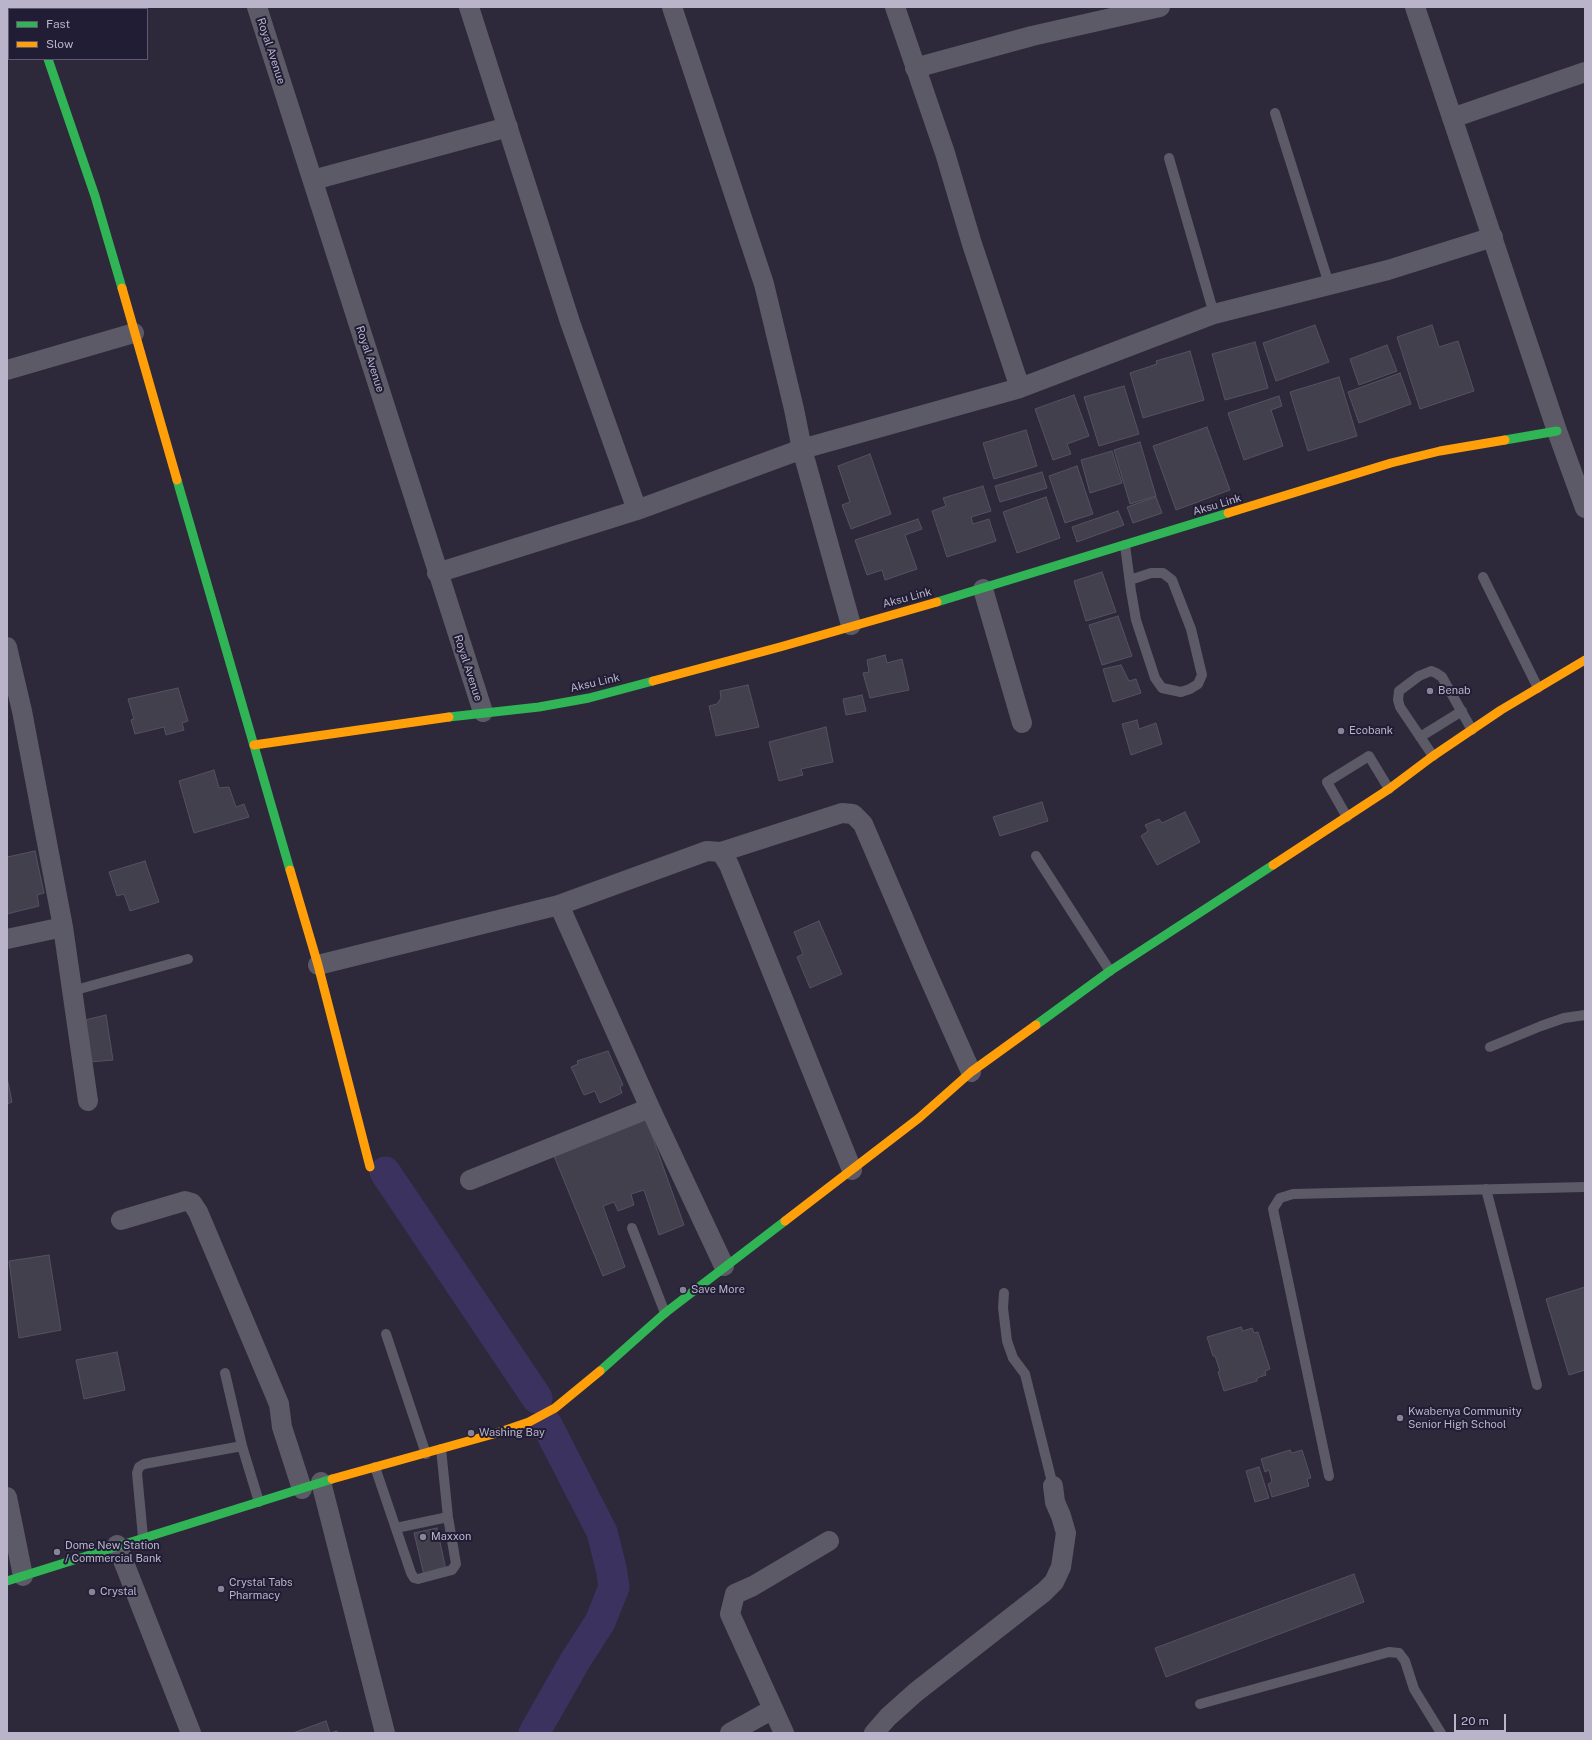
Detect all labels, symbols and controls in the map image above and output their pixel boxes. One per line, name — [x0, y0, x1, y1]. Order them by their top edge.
legend — [8, 8, 148, 60]
street label: Royal Avenue — [254, 16, 288, 86]
text: Fast — [46, 17, 70, 31]
text: Slow — [46, 37, 73, 51]
street label: Royal Avenue — [353, 324, 387, 394]
street label: Aksu Link — [1191, 491, 1243, 519]
street label: Aksu Link — [881, 585, 933, 611]
street label: Royal Avenue — [451, 633, 485, 703]
street label: Aksu Link — [569, 671, 621, 695]
place label: Benab — [1438, 684, 1471, 698]
marker: Benab — [1425, 686, 1435, 696]
place label: Ecobank — [1349, 724, 1393, 738]
marker: Ecobank — [1336, 726, 1346, 736]
place label: Save More — [691, 1283, 745, 1297]
marker: Save More — [678, 1285, 688, 1295]
place label: Kwabenya Community Senior High School — [1408, 1405, 1522, 1431]
marker: Kwabenya Community Senior High School — [1395, 1413, 1405, 1423]
place label: Washing Bay — [479, 1426, 545, 1440]
marker: Washing Bay — [466, 1428, 476, 1438]
place label: Maxxon — [431, 1530, 471, 1544]
marker: Maxxon — [418, 1532, 428, 1542]
place label: Dome New Station / Commercial Bank — [65, 1539, 161, 1565]
marker: Dome New Station / Commercial Bank — [52, 1547, 62, 1557]
place label: Crystal Tabs Pharmacy — [229, 1576, 293, 1602]
marker: Crystal Tabs Pharmacy — [216, 1584, 226, 1594]
place label: Crystal — [100, 1585, 137, 1599]
marker: Crystal — [87, 1587, 97, 1597]
scale bar — [1456, 1706, 1508, 1732]
text: 20 m — [1461, 1714, 1489, 1728]

